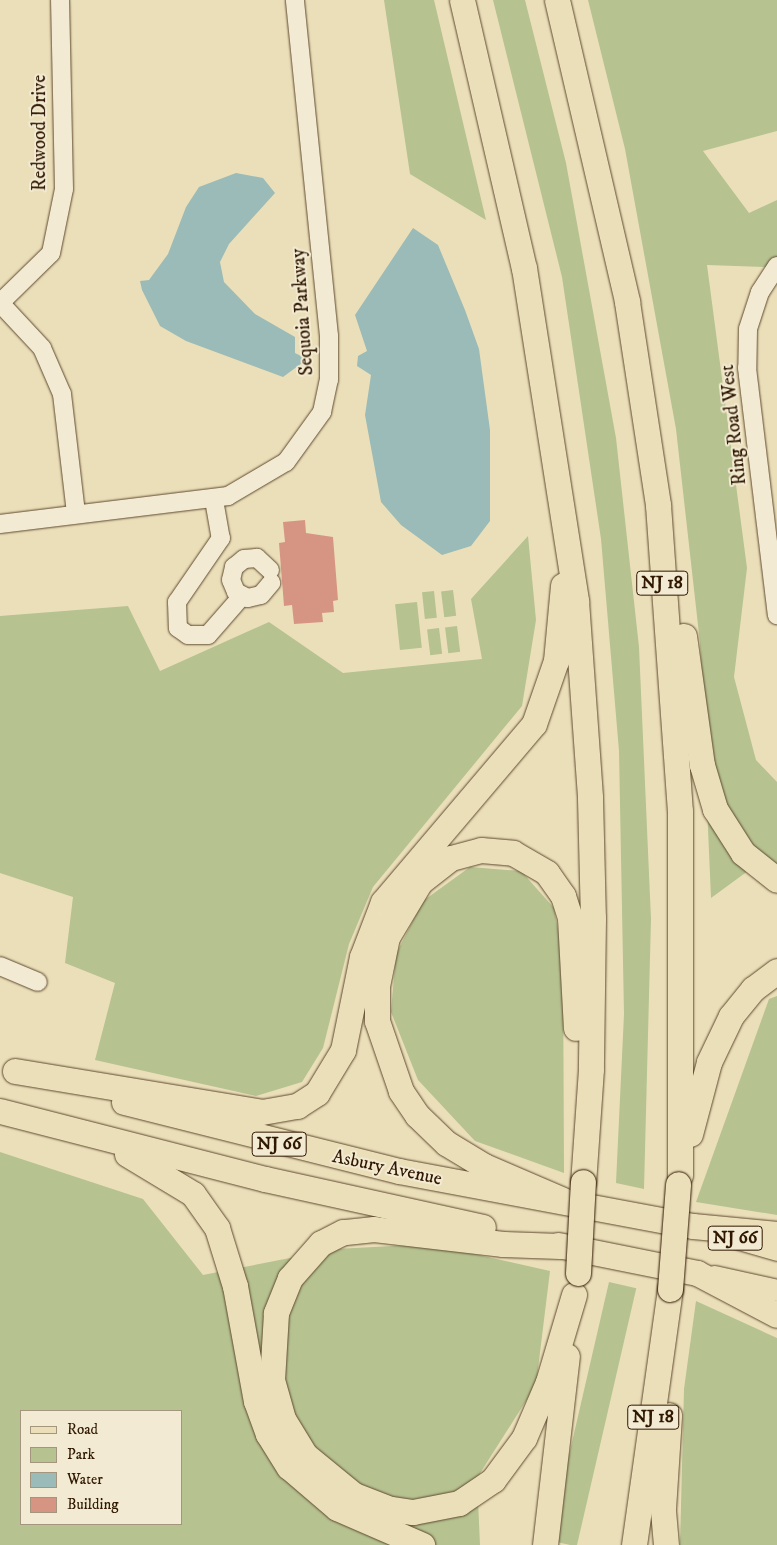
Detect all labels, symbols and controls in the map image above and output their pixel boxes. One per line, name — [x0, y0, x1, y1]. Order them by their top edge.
street label: Redwood Drive — [29, 75, 51, 191]
street label: Sequoia Parkway — [287, 248, 319, 376]
street label: Ring Road West — [716, 364, 752, 486]
road number: NJ 18 — [636, 568, 688, 598]
road number: NJ 66 — [252, 1128, 306, 1160]
street label: Asbury Avenue — [330, 1145, 444, 1191]
road number: NJ 66 — [708, 1222, 762, 1254]
road number: NJ 18 — [627, 1401, 679, 1432]
legend — [20, 1410, 182, 1525]
text: Road — [67, 1420, 98, 1439]
text: Park — [67, 1445, 95, 1464]
text: Water — [67, 1470, 103, 1489]
text: Building — [67, 1495, 119, 1514]

